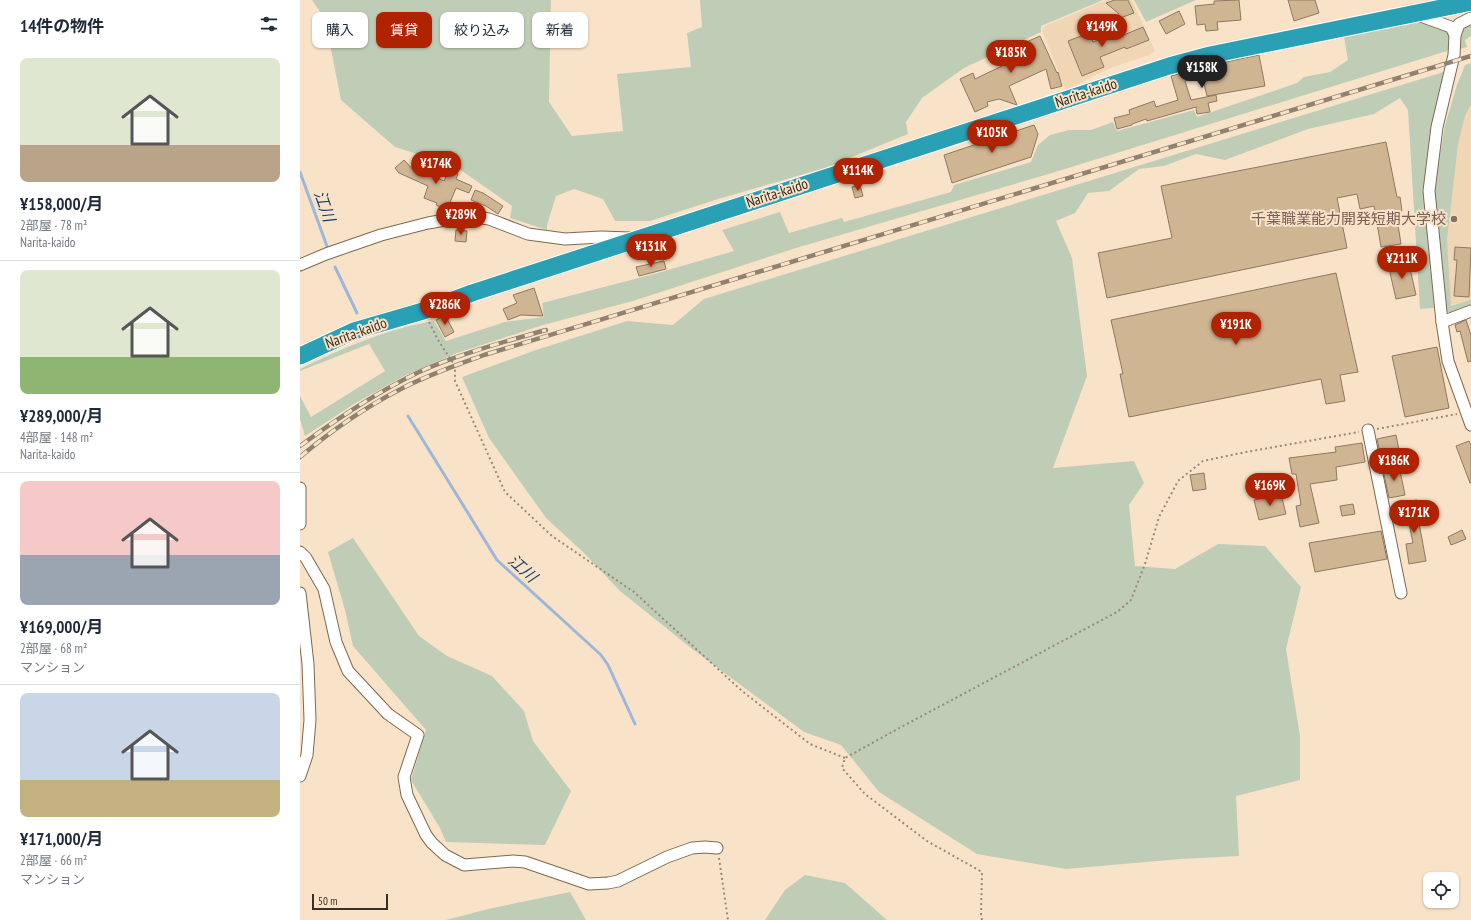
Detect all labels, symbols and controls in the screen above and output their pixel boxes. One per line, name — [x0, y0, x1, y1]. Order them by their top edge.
chip: 購入 — [312, 12, 368, 48]
chip: 賃貸 — [376, 12, 432, 48]
chip: 絞り込み — [440, 12, 524, 48]
chip: 新着 — [532, 12, 588, 48]
icon: filters — [258, 13, 280, 35]
pin: ¥149K — [1074, 14, 1130, 48]
text: 14件の物件 — [20, 15, 104, 37]
text: ¥149K — [1086, 18, 1118, 35]
pin: ¥185K — [983, 40, 1039, 74]
text: ¥185K — [995, 44, 1027, 61]
pin: ¥158K — [1174, 55, 1230, 89]
text: ¥158K — [1186, 59, 1218, 76]
street label: Narita-kaido — [1052, 74, 1119, 111]
icon: home — [114, 84, 186, 156]
pin: ¥105K — [964, 120, 1020, 154]
text: ¥105K — [976, 124, 1008, 141]
pin: ¥174K — [408, 151, 464, 185]
text: ¥174K — [420, 155, 452, 172]
pin: ¥114K — [830, 158, 886, 192]
text: ¥114K — [842, 162, 874, 179]
street label: Narita-kaido — [743, 174, 810, 211]
water label: 江川 — [310, 188, 341, 226]
text: ¥158,000/月 — [20, 193, 104, 215]
pin: ¥289K — [433, 202, 489, 236]
text: ¥289K — [445, 206, 477, 223]
place label: 千葉職業能力開発短期大学校 — [1251, 209, 1446, 228]
marker: 千葉職業能力開発短期大学校 — [1449, 214, 1459, 224]
text: 2部屋 · 78 m² — [20, 217, 87, 234]
text: Narita-kaido — [20, 234, 75, 251]
pin: ¥131K — [623, 234, 679, 268]
text: ¥131K — [635, 238, 667, 255]
pin: ¥211K — [1374, 246, 1430, 280]
text: ¥211K — [1386, 250, 1418, 267]
pin: ¥286K — [417, 292, 473, 326]
icon: home — [114, 296, 186, 368]
text: ¥286K — [429, 296, 461, 313]
pin: ¥191K — [1208, 312, 1264, 346]
street label: Narita-kaido — [323, 313, 389, 352]
text: ¥191K — [1220, 316, 1252, 333]
text: ¥289,000/月 — [20, 405, 104, 427]
text: 4部屋 · 148 m² — [20, 429, 93, 446]
text: Narita-kaido — [20, 446, 75, 463]
pin: ¥186K — [1366, 448, 1422, 482]
text: ¥186K — [1378, 452, 1410, 469]
pin: ¥169K — [1242, 473, 1298, 507]
text: ¥169K — [1254, 477, 1286, 494]
pin: ¥171K — [1386, 500, 1442, 534]
text: ¥171K — [1398, 504, 1430, 521]
icon: home — [114, 507, 186, 579]
water label: 江川 — [504, 550, 543, 587]
text: ¥169,000/月 — [20, 616, 104, 638]
text: 2部屋 · 68 m² — [20, 640, 87, 657]
text: マンション — [20, 659, 85, 676]
icon: home — [114, 719, 186, 791]
text: ¥171,000/月 — [20, 828, 104, 850]
text: 2部屋 · 66 m² — [20, 852, 87, 869]
text: マンション — [20, 871, 85, 888]
map controls — [1423, 872, 1459, 908]
button: locate — [1423, 872, 1459, 908]
scale bar — [312, 892, 388, 911]
text: 50 m — [318, 894, 337, 908]

